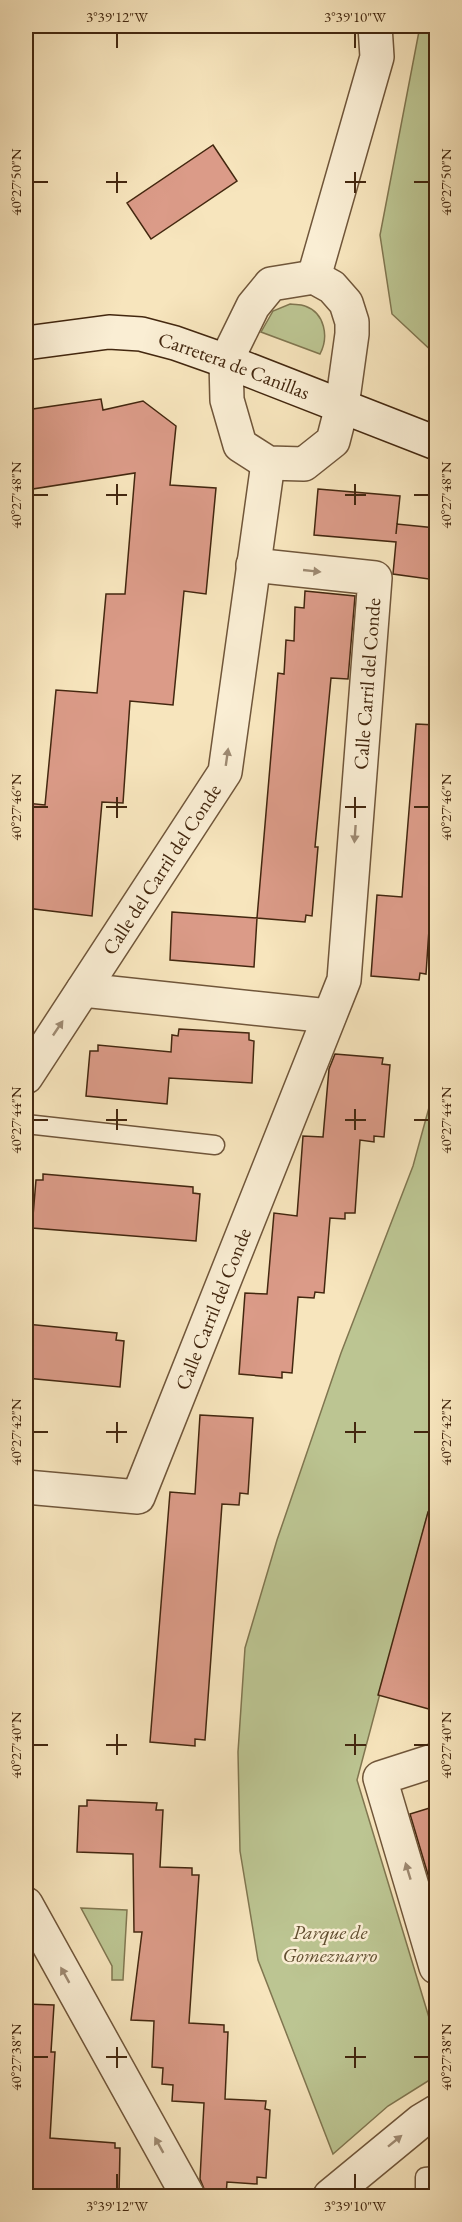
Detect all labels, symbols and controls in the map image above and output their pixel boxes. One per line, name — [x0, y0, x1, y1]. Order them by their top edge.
text: 3°39'12"W — [86, 7, 148, 26]
text: 3°39'10"W — [324, 7, 386, 26]
text: 40°27'50"N — [6, 148, 25, 216]
text: 40°27'50"N — [436, 148, 455, 216]
street label: Carretera de Canillas — [155, 326, 314, 405]
text: 40°27'48"N — [6, 461, 25, 529]
text: 40°27'48"N — [436, 461, 455, 529]
one-way arrow — [302, 566, 321, 576]
street label: Calle Carril del Conde — [347, 597, 386, 771]
one-way arrow — [222, 747, 231, 766]
text: 40°27'46"N — [6, 773, 25, 841]
text: 40°27'46"N — [436, 773, 455, 841]
street label: Calle del Carril del Conde — [96, 779, 227, 960]
one-way arrow — [350, 824, 360, 843]
one-way arrow — [52, 1020, 63, 1036]
text: 40°27'44"N — [6, 1086, 25, 1154]
text: 40°27'44"N — [436, 1086, 455, 1154]
street label: Calle Carril del Conde — [169, 1224, 257, 1394]
text: 40°27'42"N — [6, 1398, 25, 1466]
text: 40°27'42"N — [436, 1398, 455, 1466]
text: 40°27'40"N — [6, 1711, 25, 1779]
text: 40°27'40"N — [436, 1711, 455, 1779]
one-way arrow — [403, 1862, 412, 1880]
park label: Parque de Gomeznarro — [283, 1919, 378, 1968]
one-way arrow — [60, 1966, 70, 1983]
text: 40°27'38"N — [6, 2023, 25, 2091]
text: 40°27'38"N — [436, 2023, 455, 2091]
one-way arrow — [387, 2135, 403, 2148]
one-way arrow — [154, 2137, 164, 2154]
text: 3°39'12"W — [86, 2196, 148, 2215]
text: 3°39'10"W — [324, 2196, 386, 2215]

